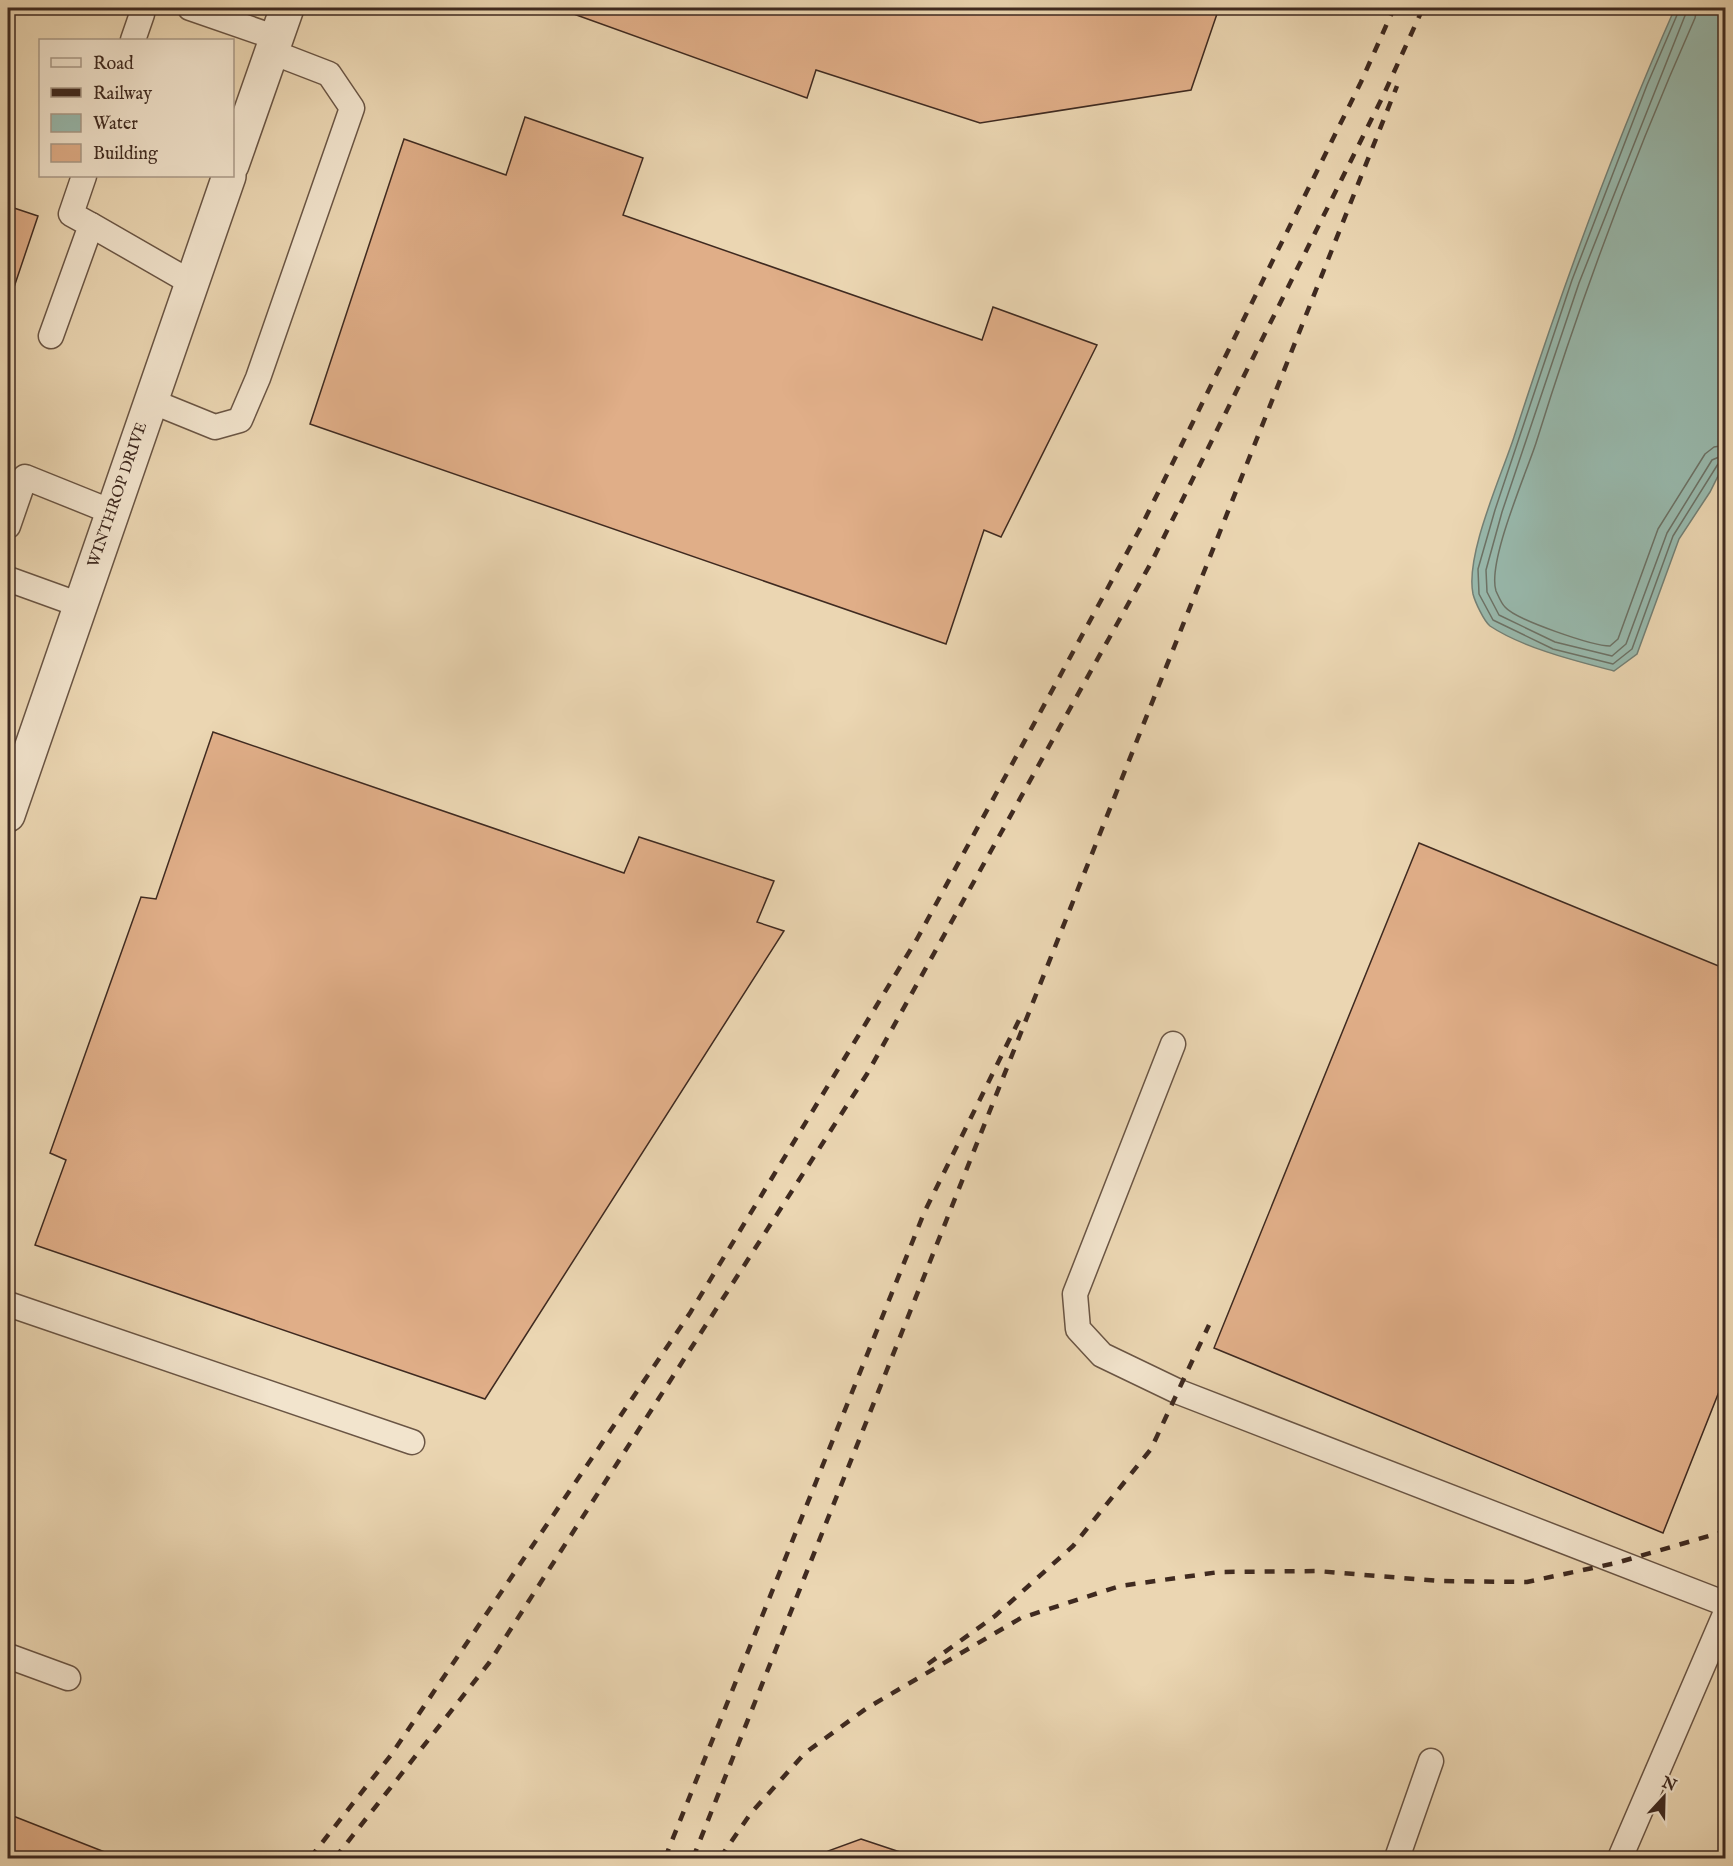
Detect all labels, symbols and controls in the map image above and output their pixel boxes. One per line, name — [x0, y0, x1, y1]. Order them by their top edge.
legend — [39, 39, 234, 177]
text: Road — [93, 53, 134, 76]
text: Railway — [93, 83, 152, 106]
text: Water — [93, 113, 138, 136]
text: Building — [93, 143, 158, 166]
street label: WINTHROP DRIVE — [84, 420, 152, 570]
north arrow — [1634, 1767, 1694, 1827]
text: N — [1658, 1773, 1679, 1797]

